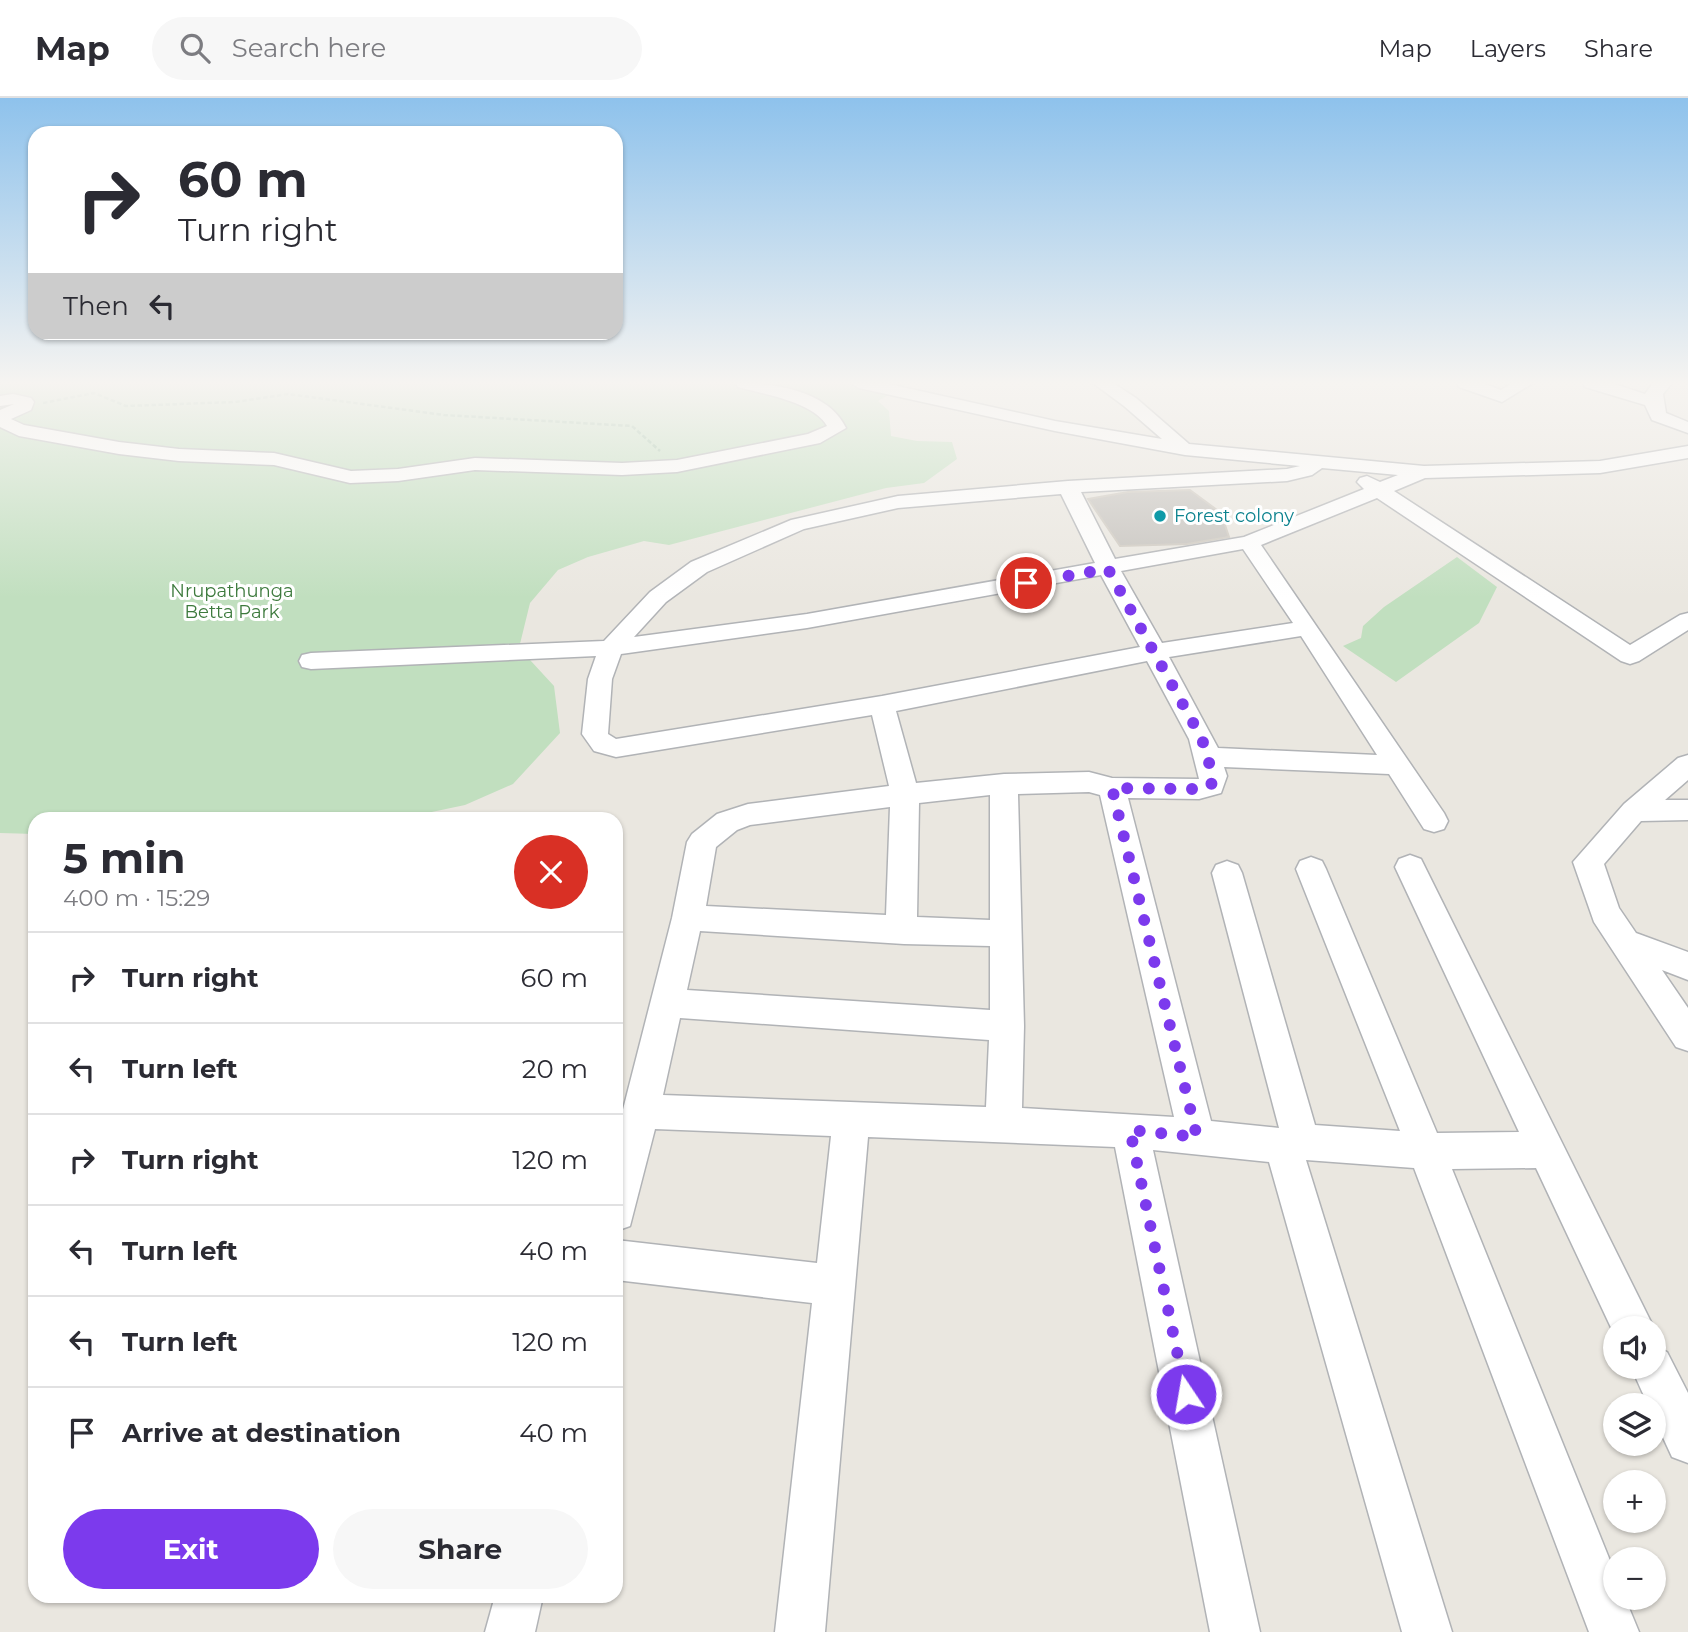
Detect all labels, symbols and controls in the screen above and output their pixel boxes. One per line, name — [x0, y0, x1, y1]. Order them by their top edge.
search box — [152, 17, 642, 80]
text: Map — [35, 28, 110, 68]
icon: search — [176, 29, 214, 67]
text: Search here — [232, 32, 386, 64]
text: Map — [1378, 34, 1432, 63]
text: Layers — [1470, 34, 1546, 63]
text: Share — [1584, 34, 1653, 63]
text: 60 m — [178, 150, 308, 209]
icon: right — [63, 154, 154, 245]
text: Turn right — [178, 210, 338, 249]
icon: left — [143, 287, 181, 325]
text: Then — [63, 290, 129, 322]
place label: Forest colony — [1174, 505, 1294, 527]
marker: Forest colony — [1152, 508, 1168, 524]
pin — [996, 553, 1056, 613]
icon: arrive — [1007, 564, 1045, 602]
park label: Nrupathunga Betta Park — [170, 580, 294, 623]
text: 5 min — [63, 832, 186, 884]
button: close — [514, 835, 588, 909]
text: 400 m · 15:29 — [63, 884, 210, 912]
icon: right — [63, 959, 101, 997]
text: Turn right — [122, 962, 258, 994]
text: 60 m — [521, 962, 588, 994]
icon: left — [63, 1050, 101, 1088]
text: Turn left — [122, 1053, 238, 1085]
text: 20 m — [522, 1053, 588, 1085]
icon: right — [63, 1141, 101, 1179]
text: Turn right — [122, 1144, 258, 1176]
text: 120 m — [512, 1144, 588, 1176]
icon: left — [63, 1232, 101, 1270]
text: Turn left — [122, 1235, 238, 1267]
text: 40 m — [519, 1235, 588, 1267]
map controls — [1603, 1316, 1666, 1610]
button: sound — [1603, 1316, 1666, 1379]
icon: left — [63, 1323, 101, 1361]
text: Turn left — [122, 1326, 238, 1358]
text: 120 m — [512, 1326, 588, 1358]
position arrow — [1149, 1357, 1223, 1431]
button: layers — [1603, 1393, 1666, 1456]
icon: arrive — [63, 1414, 101, 1452]
text: Arrive at destination — [122, 1417, 401, 1449]
text: 40 m — [519, 1417, 588, 1449]
button: + — [1603, 1470, 1666, 1533]
button: Exit — [63, 1509, 319, 1589]
button: Share — [333, 1509, 588, 1589]
button: − — [1603, 1547, 1666, 1610]

